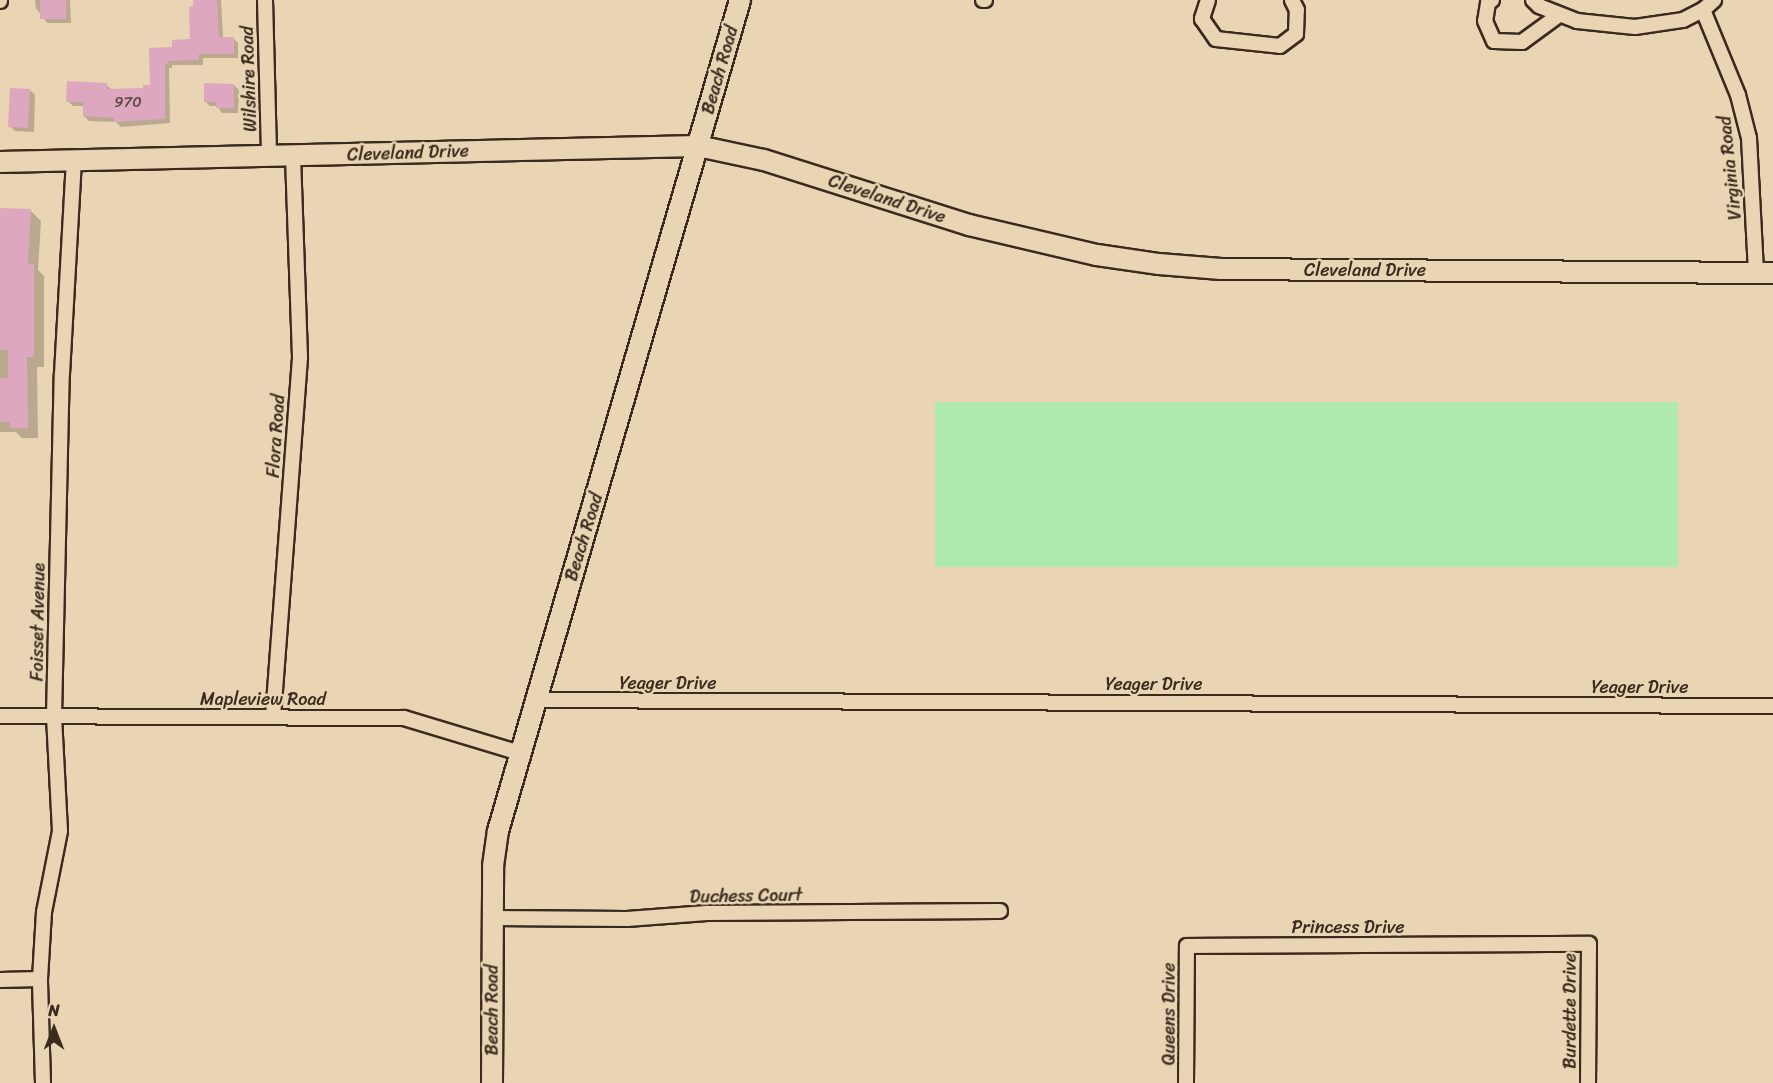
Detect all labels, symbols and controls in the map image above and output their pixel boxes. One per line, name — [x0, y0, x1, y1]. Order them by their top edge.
street label: Beach Road — [697, 23, 743, 117]
street label: Wilshire Road — [236, 26, 262, 132]
house number: 970 — [114, 94, 142, 112]
street label: Virginia Road — [1714, 115, 1746, 221]
street label: Cleveland Drive — [347, 140, 469, 166]
street label: Cleveland Drive — [826, 170, 948, 228]
street label: Cleveland Drive — [1304, 259, 1426, 281]
street label: Flora Road — [262, 393, 290, 479]
street label: Beach Road — [560, 490, 608, 584]
street label: Foisset Avenue — [26, 563, 50, 681]
street label: Yeager Drive — [620, 672, 716, 694]
street label: Yeager Drive — [1106, 673, 1202, 695]
street label: Yeager Drive — [1592, 676, 1688, 698]
street label: Mapleview Road — [200, 688, 326, 710]
street label: Duchess Court — [689, 884, 803, 908]
street label: Princess Drive — [1291, 916, 1405, 938]
street label: Burdette Drive — [1559, 953, 1581, 1069]
street label: Queens Drive — [1158, 963, 1180, 1065]
street label: Beach Road — [481, 964, 503, 1056]
text: N — [48, 996, 60, 1025]
north arrow — [24, 999, 84, 1059]

